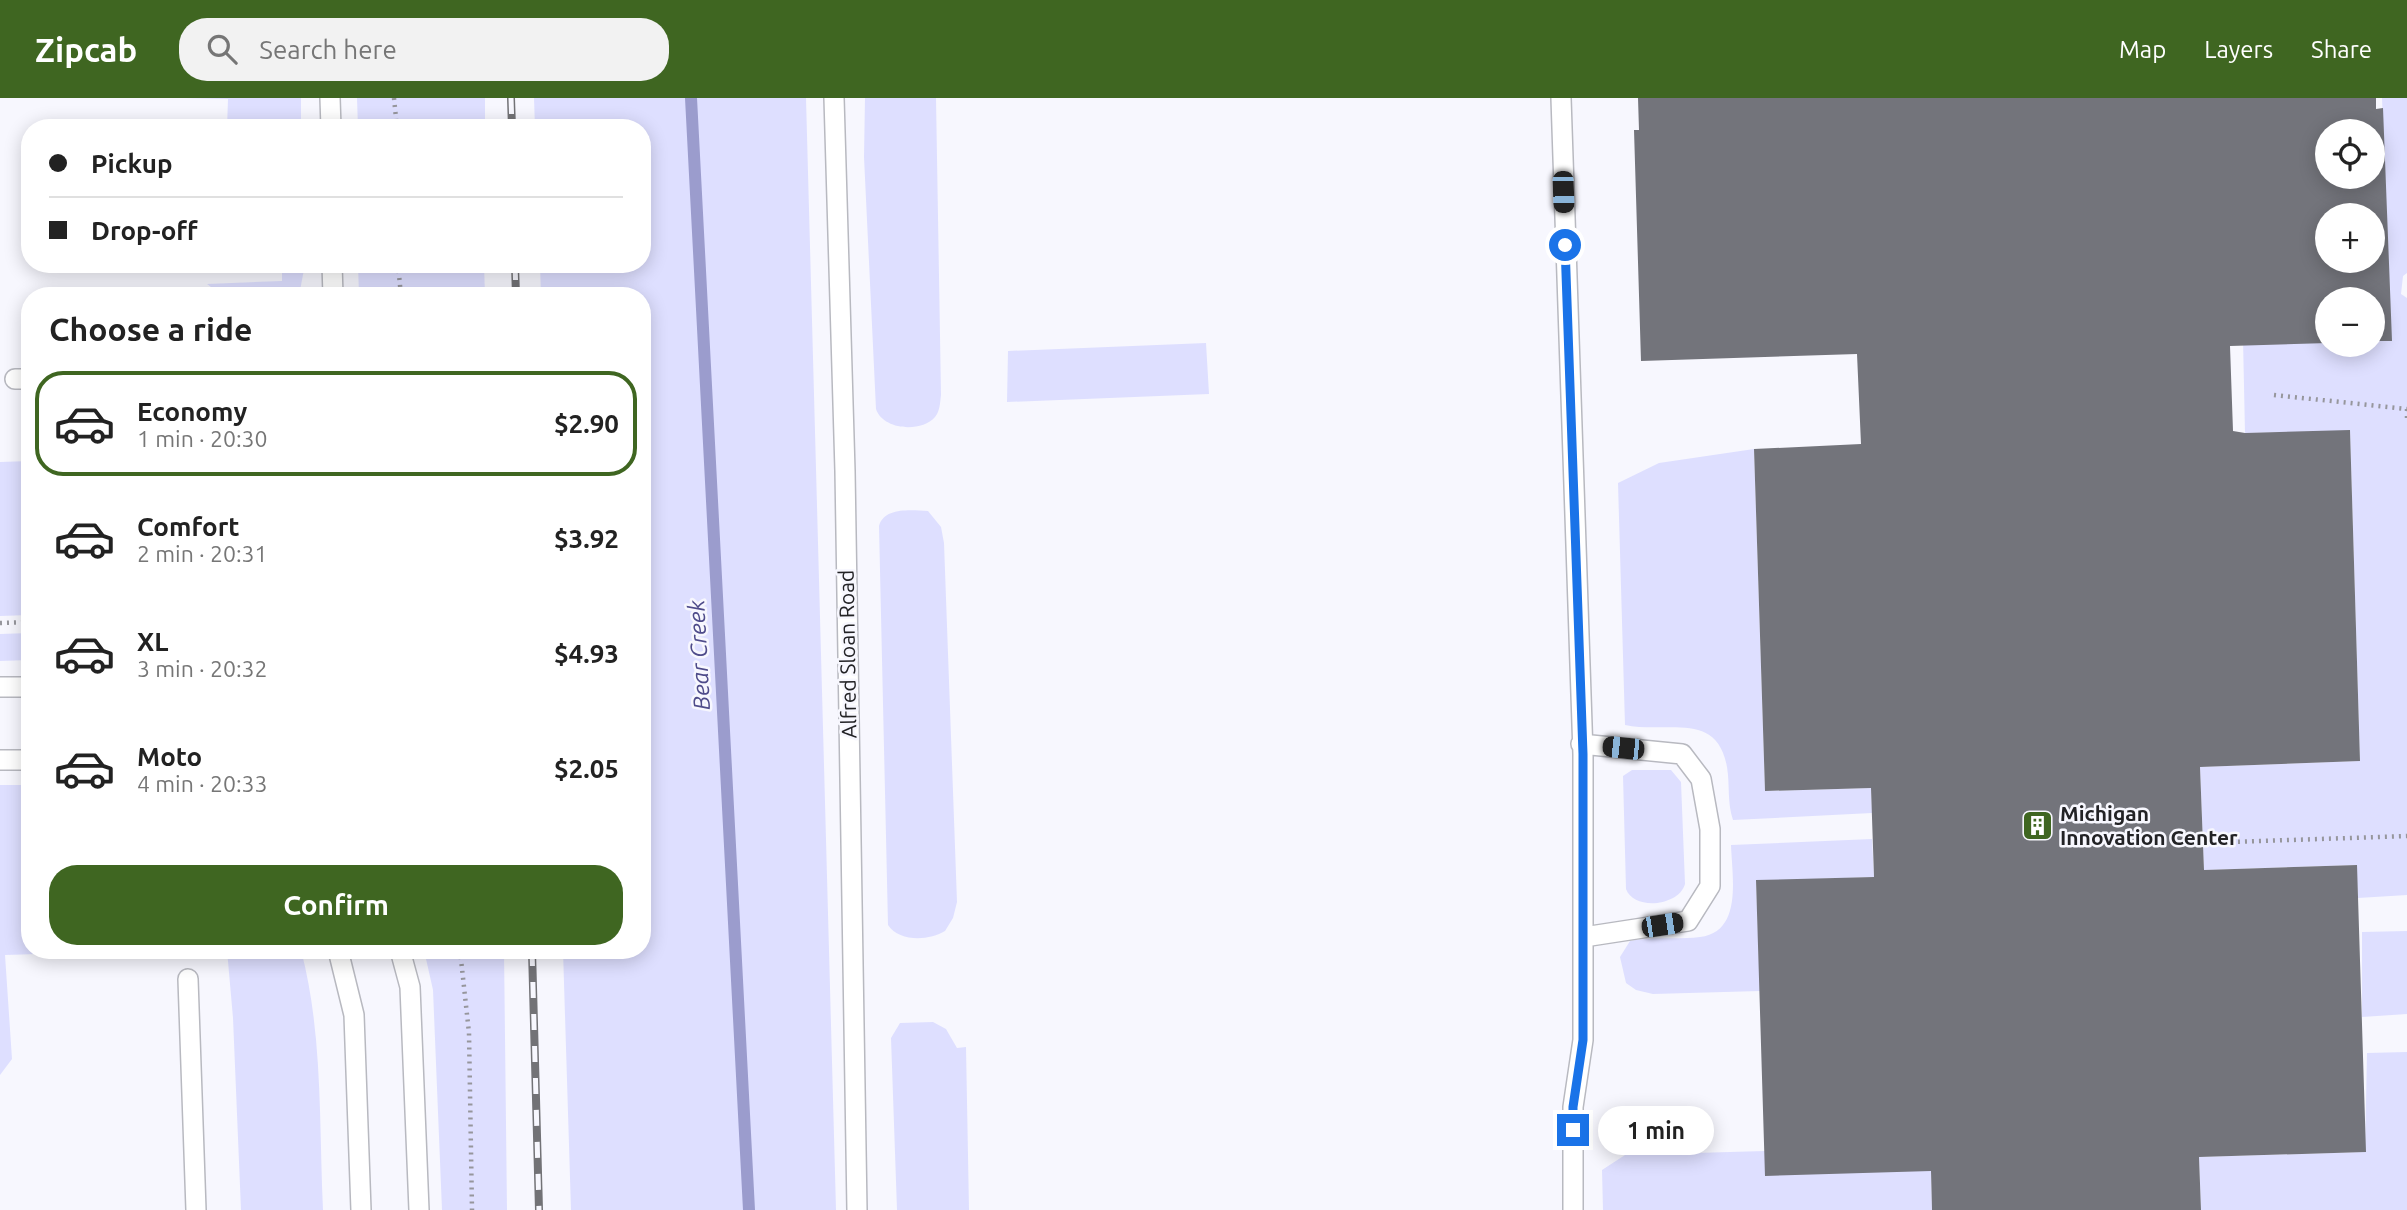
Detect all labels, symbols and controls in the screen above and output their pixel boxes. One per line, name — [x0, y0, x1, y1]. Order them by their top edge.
search box — [179, 18, 669, 81]
icon: search — [203, 30, 241, 68]
text: Zipcab — [35, 31, 137, 68]
text: Search here — [259, 35, 397, 64]
text: Map — [2119, 36, 2166, 63]
text: Layers — [2204, 36, 2273, 63]
text: Share — [2311, 36, 2372, 63]
map controls — [2315, 119, 2385, 357]
button: locate — [2315, 119, 2385, 189]
text: Pickup — [91, 149, 173, 178]
car — [1552, 171, 1575, 213]
button: + — [2315, 203, 2385, 273]
text: Drop-off — [91, 216, 198, 245]
route start — [1549, 229, 1581, 261]
button: − — [2315, 287, 2385, 357]
text: Choose a ride — [49, 311, 252, 347]
icon: car — [53, 392, 116, 455]
text: Economy — [137, 397, 247, 426]
text: $2.90 — [554, 409, 619, 438]
text: 1 min · 20:30 — [137, 426, 268, 451]
icon: car — [53, 507, 116, 570]
text: Comfort — [137, 512, 240, 541]
text: $3.92 — [554, 524, 619, 553]
text: 2 min · 20:31 — [137, 541, 268, 566]
street label: Alfred Sloan Road — [834, 570, 860, 739]
water label: Bear Creek — [683, 599, 714, 711]
icon: car — [53, 622, 116, 685]
text: XL — [137, 627, 168, 656]
text: $4.93 — [554, 639, 619, 668]
text: 3 min · 20:32 — [137, 656, 268, 681]
car — [1602, 735, 1645, 761]
icon: car — [53, 737, 116, 800]
text: Moto — [137, 742, 202, 771]
text: $2.05 — [554, 754, 619, 783]
text: 4 min · 20:33 — [137, 771, 268, 796]
place label: Michigan Innovation Center — [2060, 801, 2238, 849]
building icon: Michigan Innovation Center — [2020, 809, 2054, 843]
button: Confirm — [49, 865, 623, 945]
car — [1640, 911, 1685, 939]
callout: 1 min — [1598, 1105, 1713, 1154]
route end — [1557, 1114, 1589, 1146]
text: 1 min — [1627, 1118, 1685, 1143]

